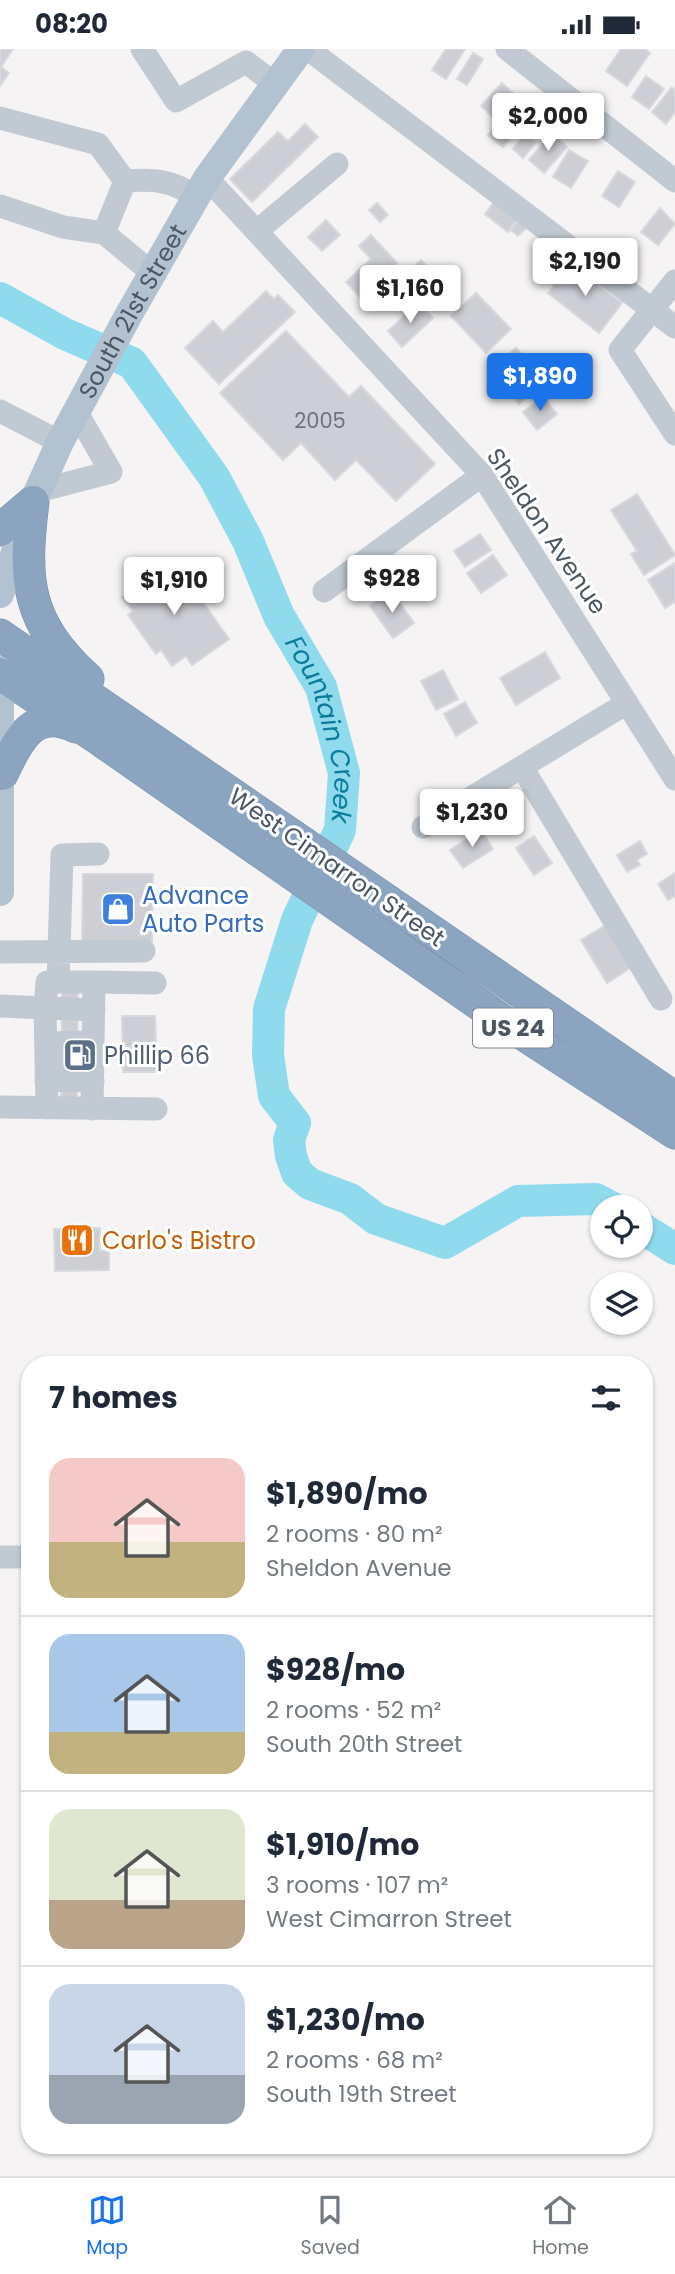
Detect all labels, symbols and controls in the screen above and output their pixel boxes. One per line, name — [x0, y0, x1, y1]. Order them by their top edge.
text: 08:20 — [35, 6, 108, 42]
pin: $2,000 — [491, 93, 605, 153]
text: $2,000 — [508, 100, 588, 132]
street label: South 21st Street — [70, 218, 194, 404]
pin: $2,190 — [528, 239, 642, 298]
text: $2,190 — [549, 245, 621, 277]
pin: $1,160 — [353, 265, 467, 325]
text: $1,160 — [376, 272, 444, 304]
pin: $1,890 — [483, 353, 597, 413]
text: $1,890 — [503, 360, 577, 392]
house number: 2005 — [294, 406, 346, 435]
street label: Sheldon Avenue — [479, 441, 615, 621]
pin: $928 — [351, 555, 433, 615]
pin: $1,910 — [117, 557, 231, 617]
text: $928 — [363, 562, 421, 594]
text: $1,910 — [140, 564, 208, 596]
water label: Fountain Creek — [276, 629, 363, 826]
street label: West Cimarron Street — [222, 780, 452, 954]
pin: $1,230 — [415, 789, 529, 849]
text: $1,230 — [436, 796, 508, 828]
place label: Advance Auto Parts — [142, 879, 264, 940]
shop icon: Advance Auto Parts — [99, 890, 137, 928]
road number: US 24 — [473, 1009, 553, 1047]
fuel station icon: Phillip 66 — [61, 1036, 99, 1074]
place label: Phillip 66 — [104, 1039, 210, 1072]
map controls — [590, 1195, 653, 1335]
button: locate — [590, 1195, 653, 1258]
restaurant icon: Carlo's Bistro — [58, 1221, 96, 1259]
place label: Carlo's Bistro — [102, 1224, 256, 1257]
button: layers — [590, 1272, 653, 1335]
text: 7 homes — [49, 1376, 178, 1419]
icon: filters — [587, 1379, 625, 1417]
text: $1,890/mo — [266, 1472, 428, 1515]
icon: home — [105, 1486, 189, 1570]
text: 2 rooms · 80 m² — [266, 1518, 443, 1550]
text: Sheldon Avenue — [266, 1552, 452, 1584]
text: $928/mo — [266, 1648, 405, 1691]
icon: home — [105, 1662, 189, 1746]
text: 2 rooms · 52 m² — [266, 1694, 441, 1726]
text: South 20th Street — [266, 1728, 462, 1760]
text: $1,910/mo — [266, 1823, 419, 1866]
icon: home — [105, 1837, 189, 1921]
text: 3 rooms · 107 m² — [266, 1869, 448, 1901]
text: West Cimarron Street — [266, 1903, 512, 1935]
text: $1,230/mo — [266, 1998, 425, 2041]
icon: home — [105, 2012, 189, 2096]
text: 2 rooms · 68 m² — [266, 2044, 443, 2076]
text: South 19th Street — [266, 2078, 457, 2110]
tab: Map — [86, 2191, 128, 2262]
tab: Saved — [301, 2191, 360, 2262]
tab: Home — [532, 2191, 589, 2262]

